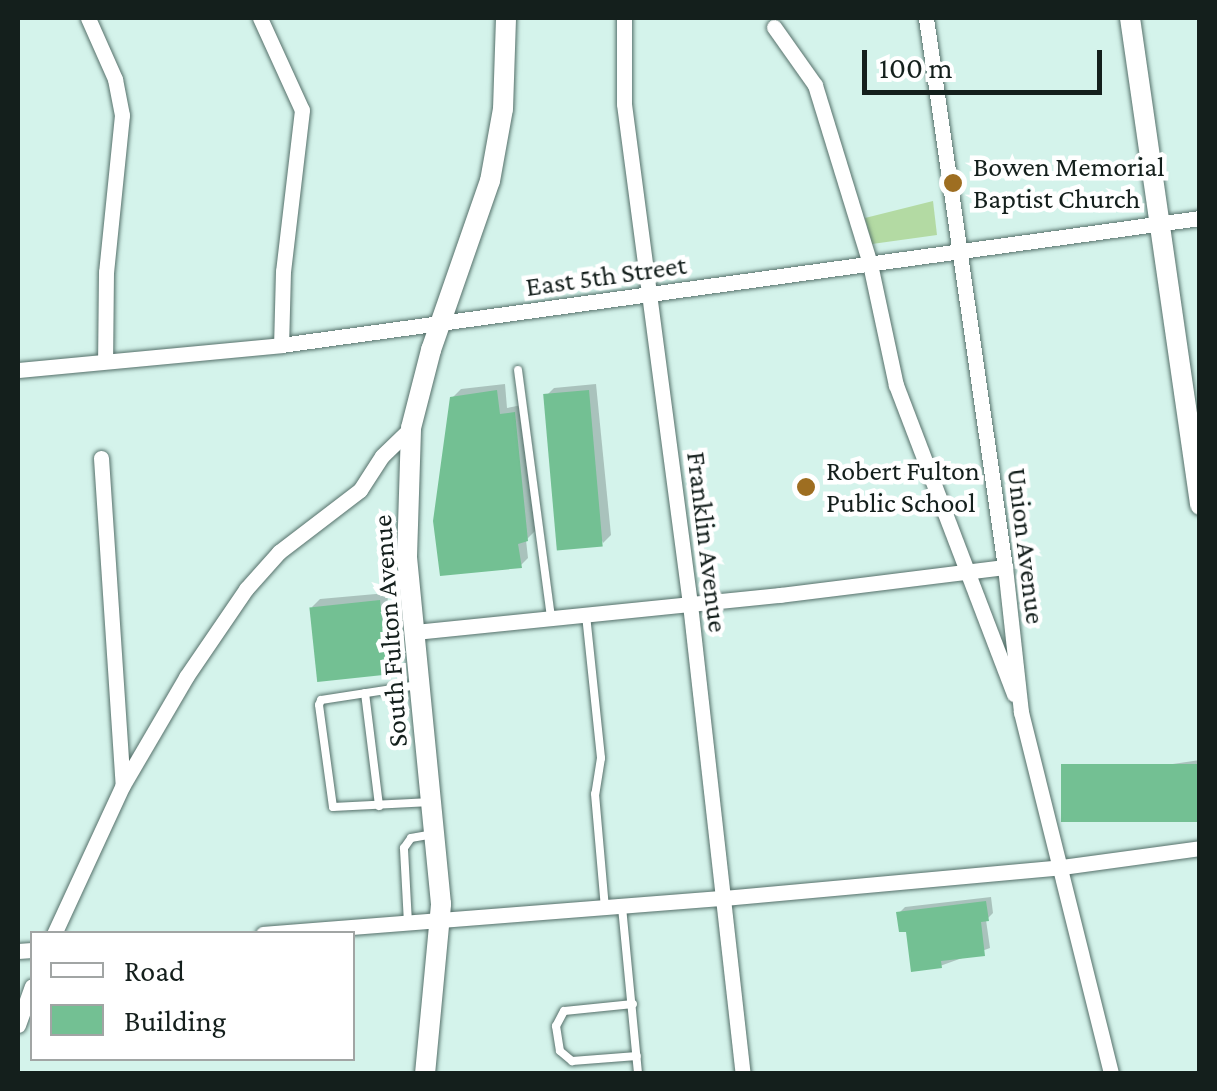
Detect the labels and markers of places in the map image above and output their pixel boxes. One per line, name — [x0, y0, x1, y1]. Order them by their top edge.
place label: Bowen Memorial Baptist Church — [973, 150, 1165, 216]
marker: Bowen Memorial Baptist Church — [942, 172, 964, 194]
place label: Robert Fulton Public School — [826, 454, 980, 520]
marker: Robert Fulton Public School — [795, 476, 817, 498]

